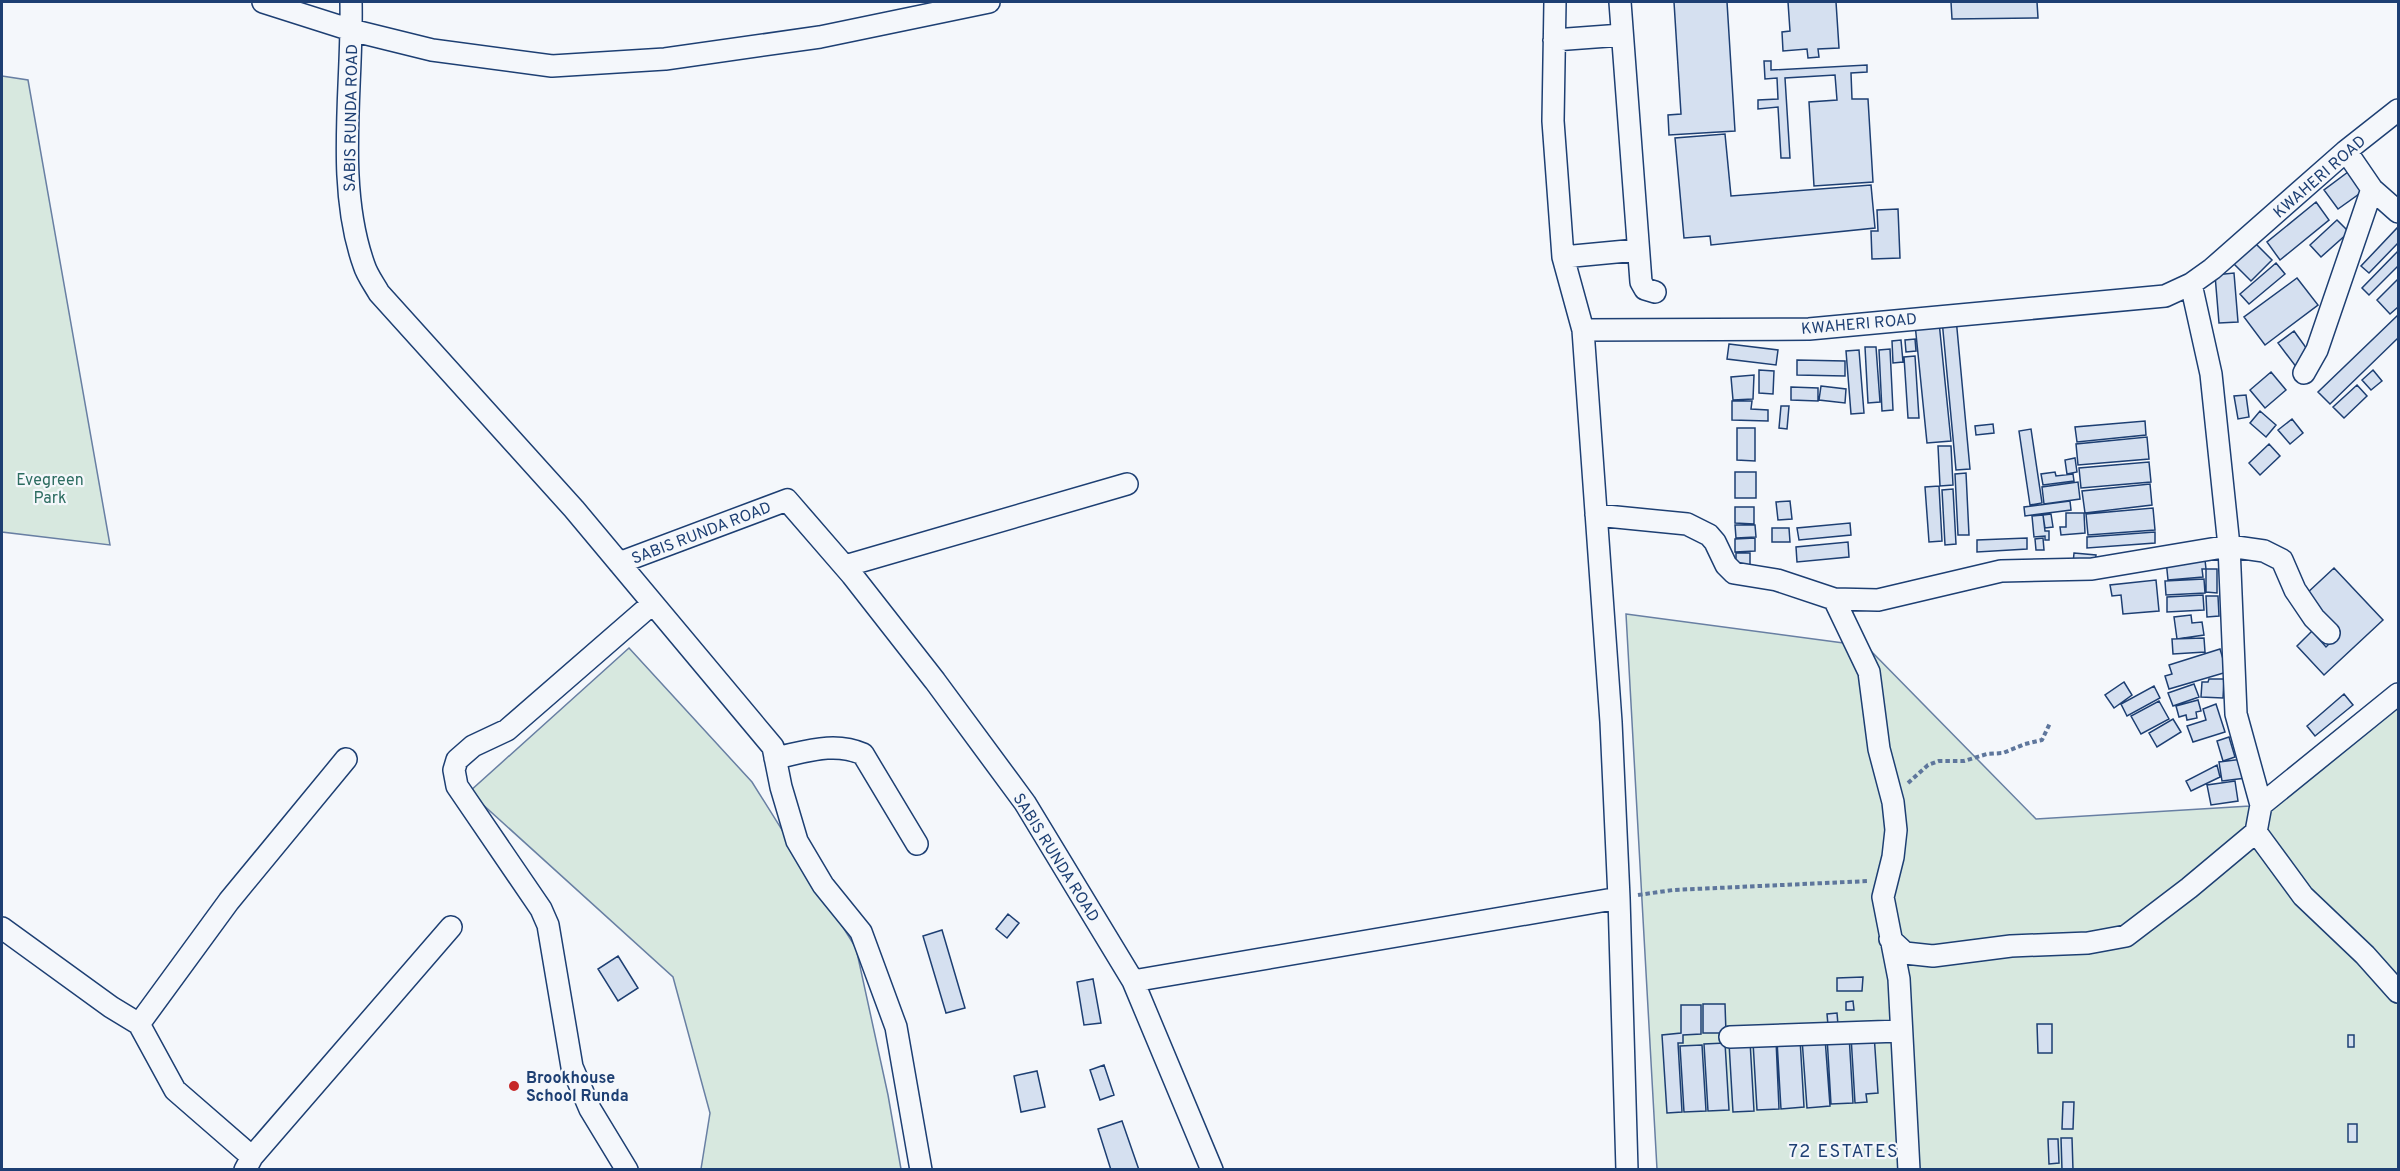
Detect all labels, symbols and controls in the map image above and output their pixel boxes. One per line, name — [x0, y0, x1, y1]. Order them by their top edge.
street label: SABIS RUNDA ROAD — [341, 44, 363, 192]
street label: KWAHERI ROAD — [2270, 132, 2371, 223]
street label: KWAHERI ROAD — [1800, 310, 1918, 340]
park label: Evegreen Park — [16, 471, 84, 509]
street label: SABIS RUNDA ROAD — [629, 498, 774, 570]
street label: SABIS RUNDA ROAD — [1008, 790, 1103, 926]
place label: Brookhouse School Runda — [526, 1069, 629, 1107]
marker: Brookhouse School Runda — [507, 1079, 521, 1093]
district label: 72 ESTATES — [1789, 1141, 1899, 1164]

